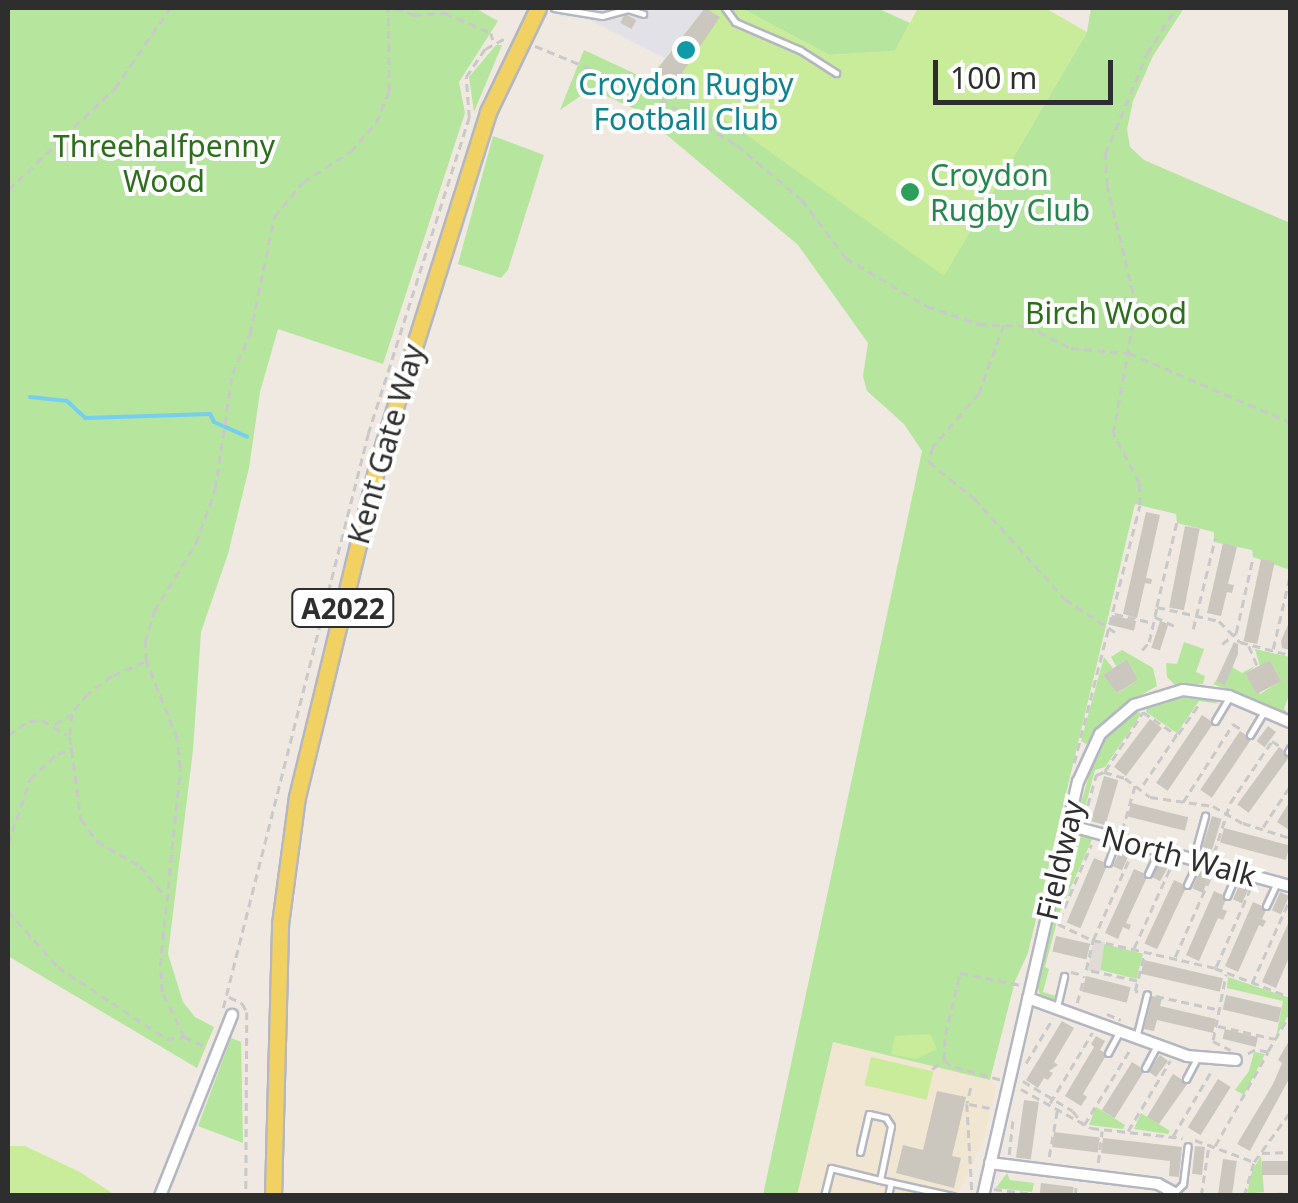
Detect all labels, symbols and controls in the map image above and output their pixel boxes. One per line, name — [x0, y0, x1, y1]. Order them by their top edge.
marker: Croydon Rugby Football Club — [675, 39, 697, 61]
scale bar — [938, 40, 1118, 102]
text: 100 m — [950, 57, 1037, 98]
place label: Croydon Rugby Football Club — [578, 66, 794, 136]
park label: Threehalfpenny Wood — [53, 128, 275, 198]
place label: Croydon Rugby Club — [930, 157, 1090, 228]
marker: Croydon Rugby Club — [899, 181, 921, 203]
park label: Birch Wood — [1025, 295, 1187, 331]
street label: Kent Gate Way — [340, 340, 432, 548]
road number: A2022 — [290, 585, 396, 631]
street label: Fieldway — [1029, 796, 1091, 924]
street label: North Walk — [1098, 818, 1260, 894]

